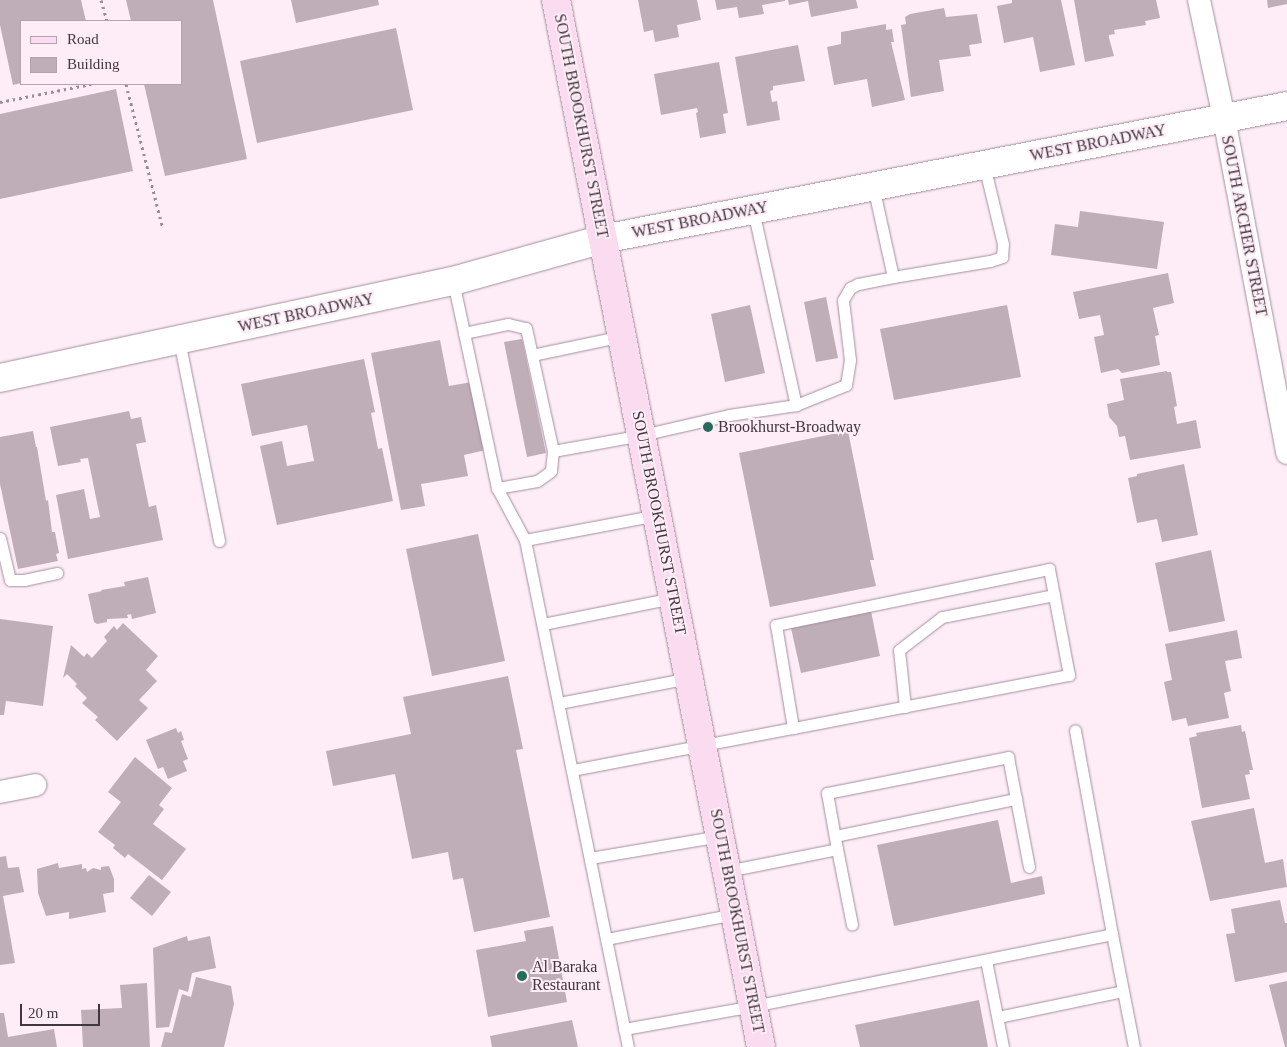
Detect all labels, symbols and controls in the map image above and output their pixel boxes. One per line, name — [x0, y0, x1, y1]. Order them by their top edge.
street label: SOUTH BROOKHURST STREET — [550, 12, 612, 240]
legend — [20, 20, 182, 85]
text: Road — [67, 31, 99, 47]
text: Building — [67, 56, 120, 72]
street label: WEST BROADWAY — [1028, 120, 1168, 166]
street label: SOUTH ARCHER STREET — [1217, 133, 1271, 319]
street label: WEST BROADWAY — [630, 197, 770, 243]
street label: WEST BROADWAY — [236, 289, 376, 337]
street label: SOUTH BROOKHURST STREET — [628, 409, 690, 637]
place label: Brookhurst-Broadway — [718, 417, 861, 437]
marker: Brookhurst-Broadway — [702, 421, 714, 433]
street label: SOUTH BROOKHURST STREET — [706, 807, 768, 1035]
place label: Al Baraka Restaurant — [532, 957, 600, 995]
marker: Al Baraka Restaurant — [516, 970, 528, 982]
scale bar — [22, 994, 102, 1026]
text: 20 m — [28, 1005, 58, 1021]

